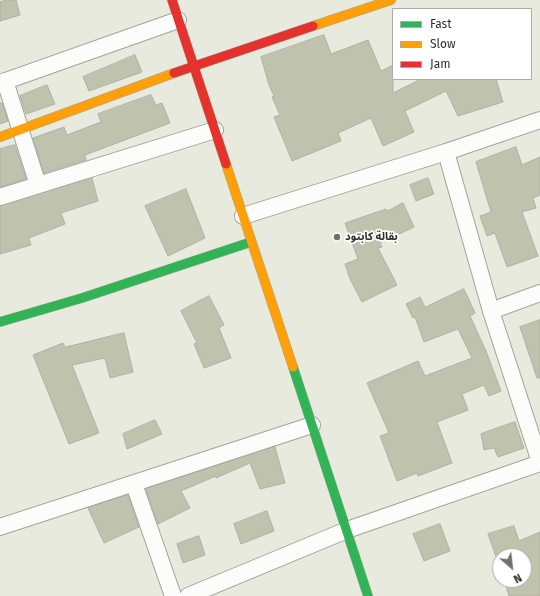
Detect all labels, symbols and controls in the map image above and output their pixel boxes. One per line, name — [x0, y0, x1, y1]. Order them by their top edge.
legend — [392, 8, 532, 80]
text: Fast — [430, 17, 452, 31]
text: Slow — [430, 37, 456, 51]
text: Jam — [430, 57, 450, 71]
place label: بقالة كابتود — [345, 230, 398, 244]
marker: بقالة كابتود — [332, 232, 342, 242]
north arrow — [492, 548, 532, 588]
text: N — [511, 571, 524, 586]

